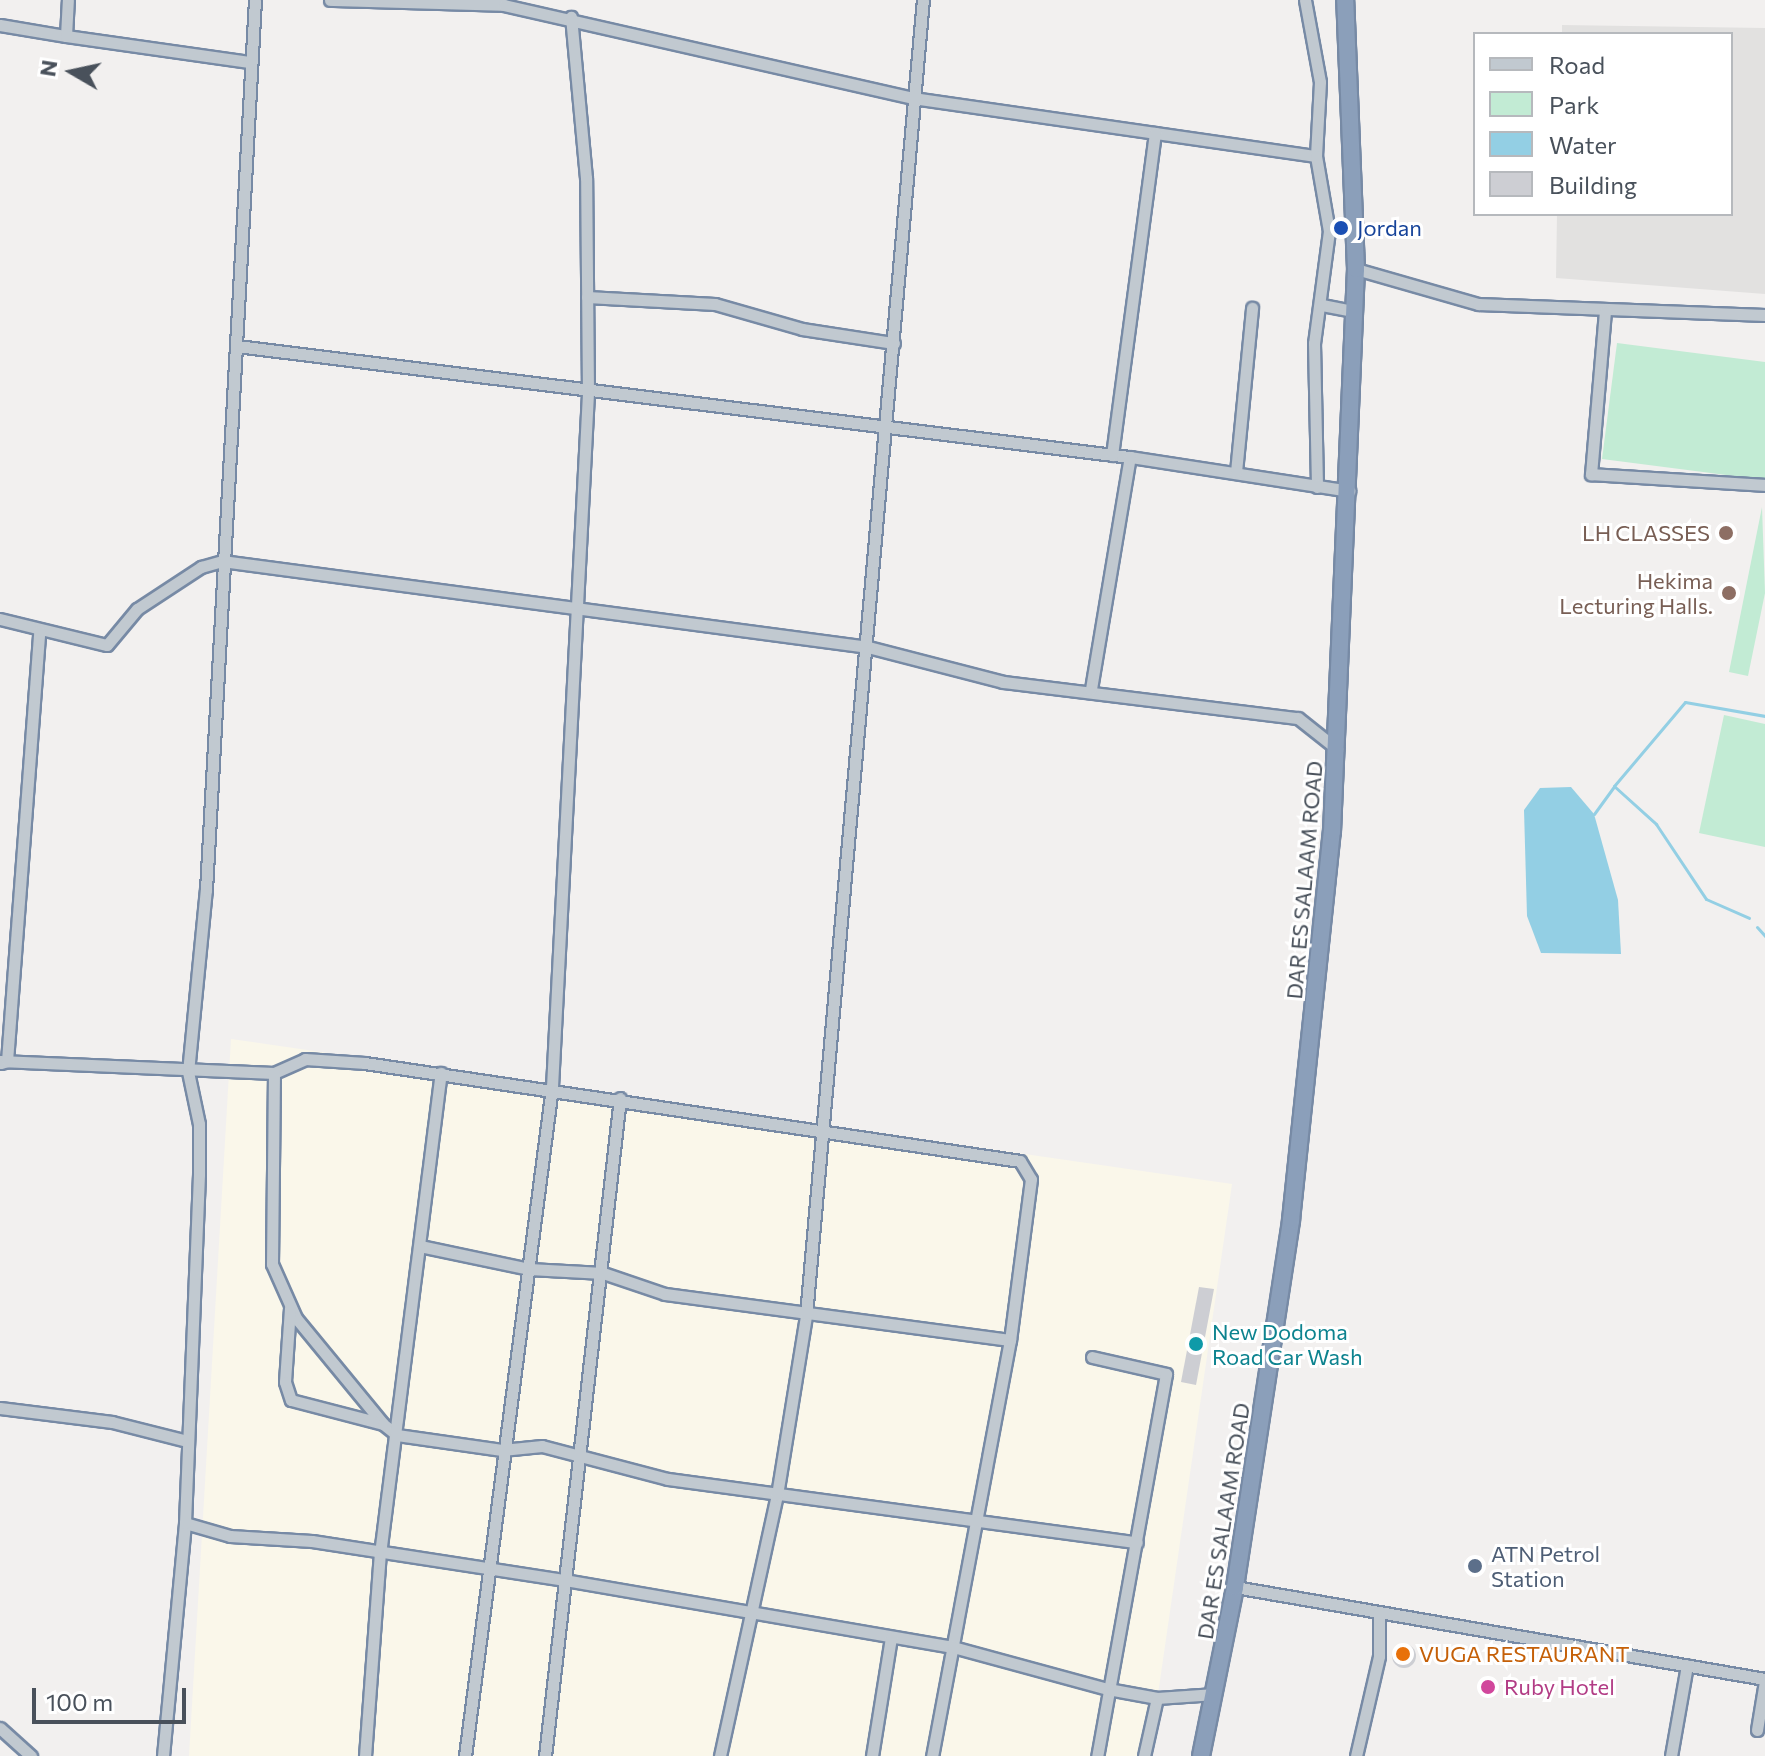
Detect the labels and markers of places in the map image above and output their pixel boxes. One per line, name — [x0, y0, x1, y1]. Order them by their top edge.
place label: Jordan — [1357, 215, 1422, 241]
marker: Jordan — [1332, 219, 1350, 237]
place label: LH CLASSES — [1582, 520, 1710, 546]
marker: LH CLASSES — [1717, 524, 1735, 542]
place label: Hekima Lecturing Halls. — [1559, 567, 1713, 618]
marker: Hekima Lecturing Halls. — [1720, 584, 1738, 602]
place label: New Dodoma Road Car Wash — [1212, 1318, 1363, 1370]
marker: New Dodoma Road Car Wash — [1187, 1335, 1205, 1353]
place label: ATN Petrol Station — [1491, 1540, 1600, 1592]
marker: ATN Petrol Station — [1466, 1557, 1484, 1575]
place label: VUGA RESTAURANT — [1419, 1641, 1629, 1667]
marker: VUGA RESTAURANT — [1394, 1645, 1412, 1663]
place label: Ruby Hotel — [1504, 1674, 1615, 1700]
marker: Ruby Hotel — [1479, 1678, 1497, 1696]

